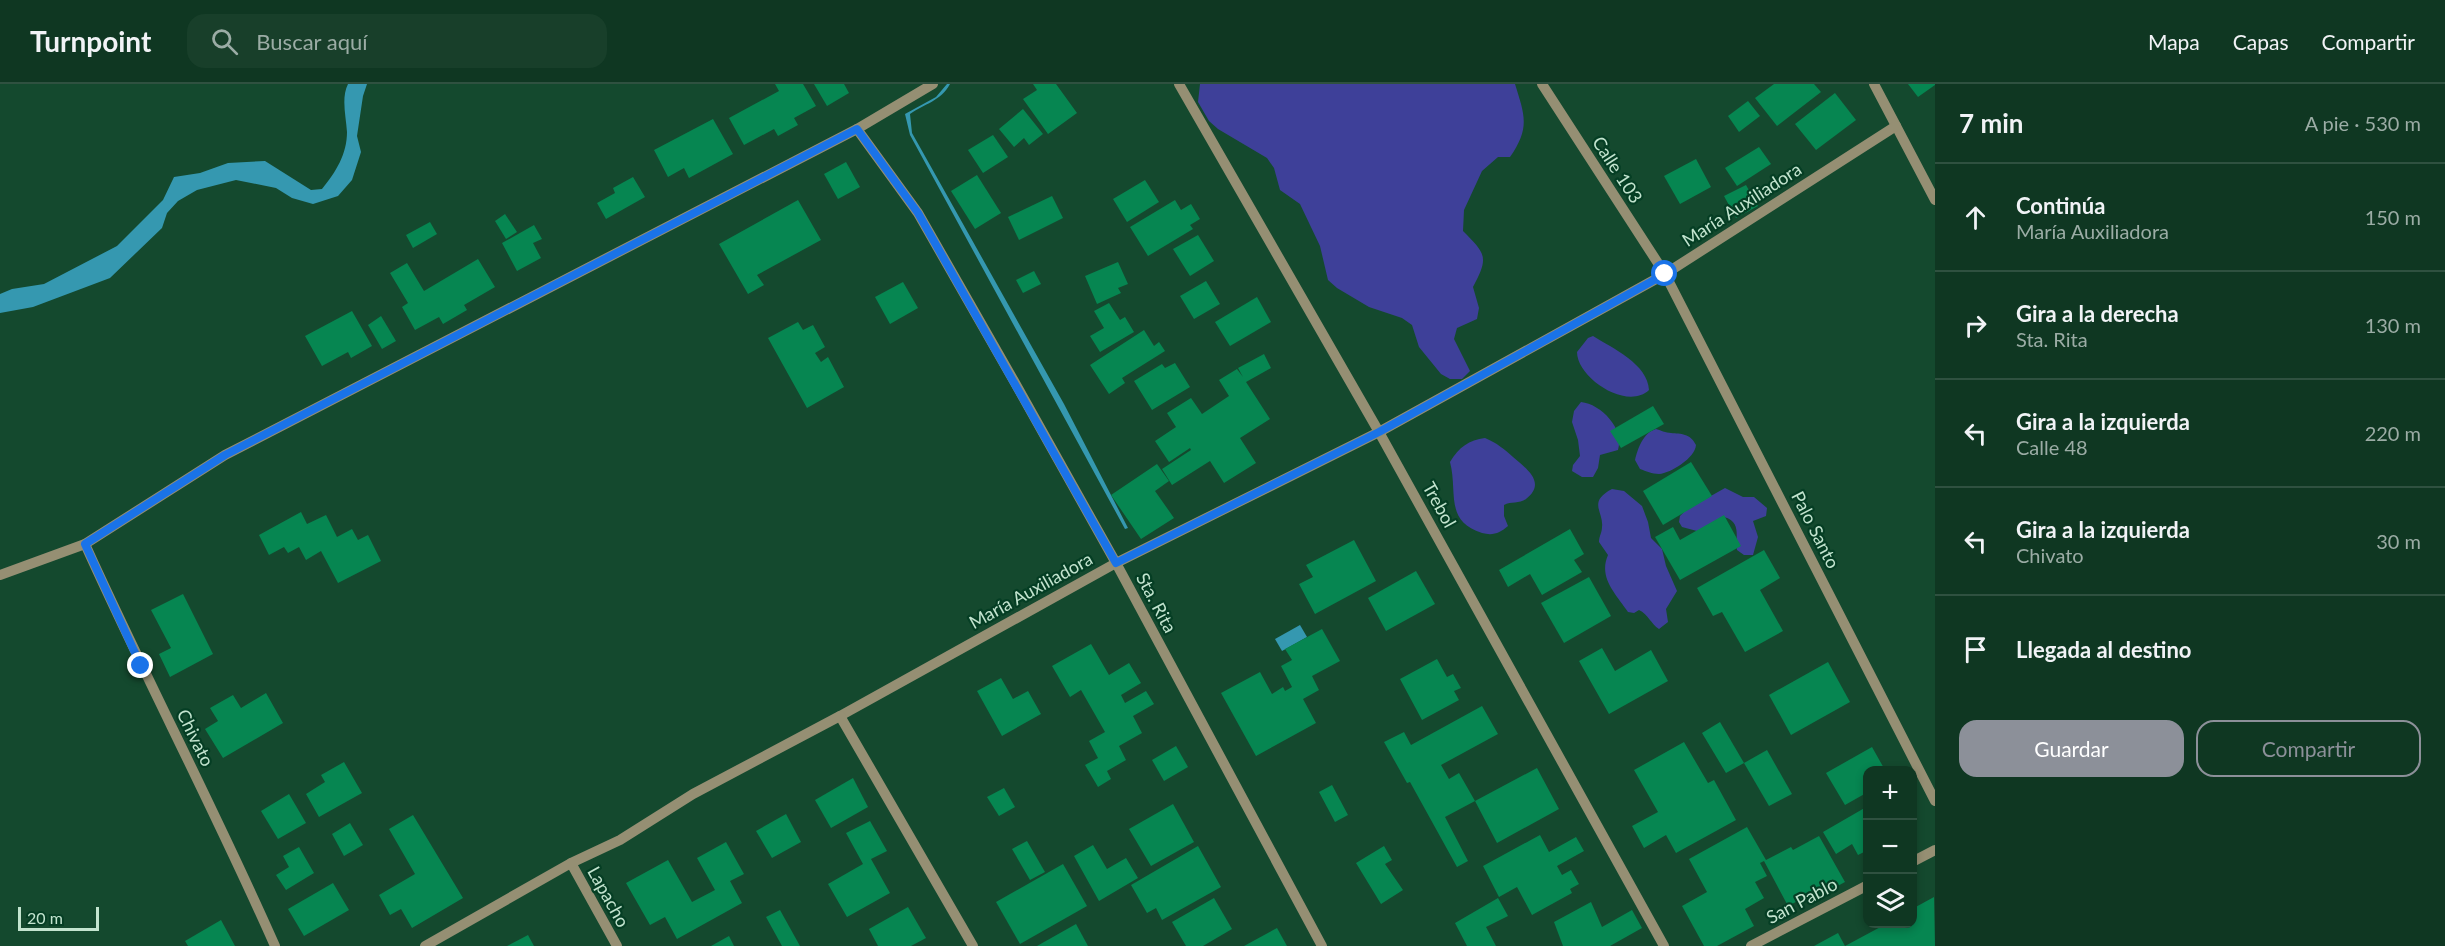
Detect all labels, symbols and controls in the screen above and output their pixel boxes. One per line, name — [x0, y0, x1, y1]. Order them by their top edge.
search box — [187, 14, 607, 68]
text: Turnpoint — [30, 24, 151, 58]
icon: search — [208, 25, 241, 58]
text: Buscar aquí — [256, 28, 368, 55]
text: Mapa — [2148, 29, 2200, 54]
text: Capas — [2233, 29, 2289, 54]
text: Compartir — [2322, 29, 2415, 54]
text: 7 min — [1959, 107, 2023, 139]
text: A pie · 530 m — [2305, 111, 2421, 135]
street label: Calle 103 — [1588, 132, 1647, 207]
street label: María Auxiliadora — [1678, 157, 1805, 251]
text: Continúa — [2016, 192, 2105, 219]
icon: ahead — [1959, 201, 1992, 234]
text: 150 m — [2365, 205, 2421, 229]
text: María Auxiliadora — [2016, 219, 2169, 243]
route start — [1651, 260, 1677, 286]
text: Gira a la derecha — [2016, 300, 2179, 327]
icon: right — [1959, 309, 1992, 342]
text: 130 m — [2365, 313, 2421, 337]
text: Sta. Rita — [2016, 327, 2088, 351]
text: Gira a la izquierda — [2016, 408, 2190, 435]
icon: left — [1959, 417, 1992, 450]
text: 220 m — [2365, 421, 2421, 445]
text: Calle 48 — [2016, 435, 2088, 459]
street label: Trebol — [1418, 478, 1461, 531]
street label: Palo Santo — [1787, 487, 1845, 572]
text: Gira a la izquierda — [2016, 516, 2190, 543]
icon: left — [1959, 525, 1992, 558]
text: 30 m — [2376, 529, 2421, 553]
text: Chivato — [2016, 543, 2084, 567]
street label: María Auxiliadora — [965, 547, 1096, 633]
street label: Sta. Rita — [1132, 569, 1182, 636]
icon: arrive — [1959, 633, 1992, 666]
text: Llegada al destino — [2016, 636, 2192, 663]
route end — [127, 652, 153, 678]
street label: Chivato — [173, 705, 219, 770]
button: Guardar — [1959, 720, 2184, 777]
button: Compartir — [2196, 720, 2421, 777]
map controls — [1863, 766, 1917, 928]
button: + — [1863, 766, 1917, 820]
button: − — [1863, 820, 1917, 874]
street label: Lapacho — [583, 862, 635, 931]
street label: San Pablo — [1762, 872, 1841, 928]
button: layers — [1863, 874, 1917, 928]
scale bar — [18, 904, 99, 932]
text: 20 m — [27, 908, 63, 927]

